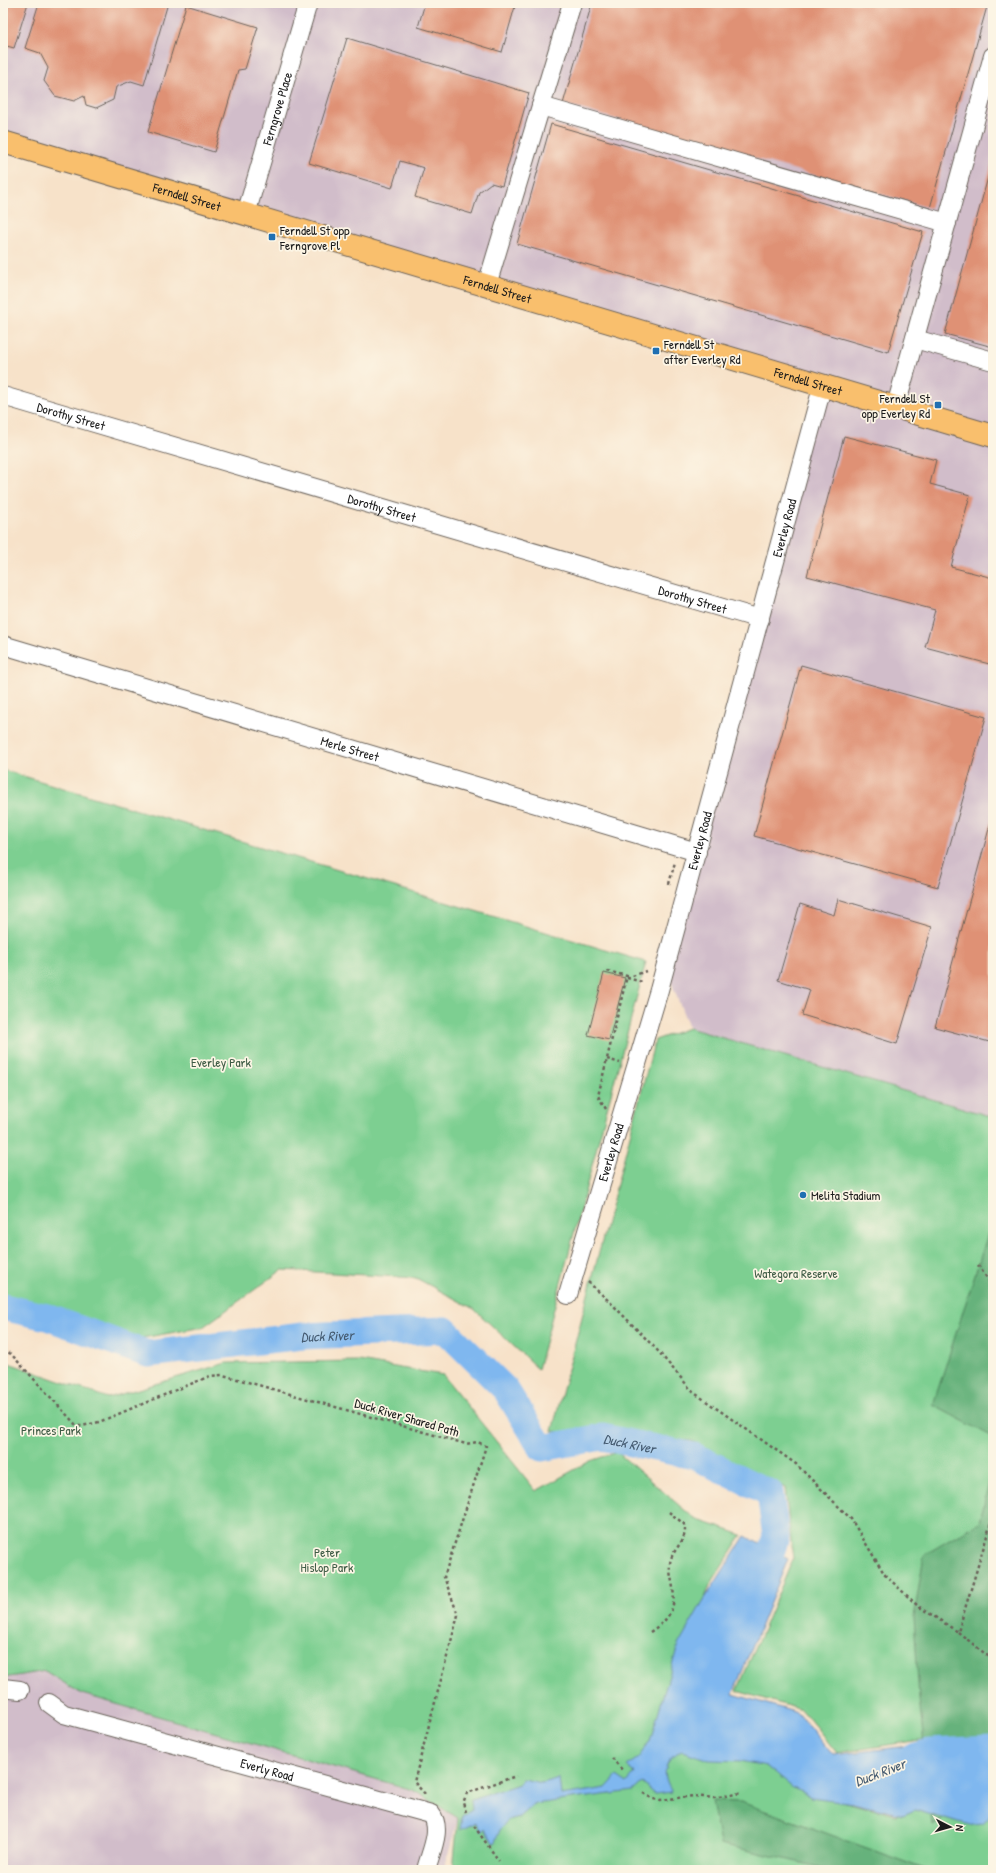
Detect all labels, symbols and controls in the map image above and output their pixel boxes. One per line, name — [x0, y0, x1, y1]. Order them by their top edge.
street label: Ferngrove Place — [257, 70, 296, 148]
street label: Ferndell Street — [150, 178, 224, 215]
place label: Ferndell St opp Ferngrove Pl — [279, 221, 350, 254]
marker: Ferndell St opp Ferngrove Pl — [267, 232, 277, 242]
street label: Ferndell Street — [460, 270, 534, 308]
place label: Ferndell St after Everley Rd — [663, 335, 741, 368]
marker: Ferndell St after Everley Rd — [651, 346, 661, 356]
street label: Ferndell Street — [771, 362, 845, 400]
place label: Ferndell St opp Everley Rd — [861, 389, 931, 422]
street label: Dorothy Street — [35, 397, 108, 435]
marker: Ferndell St opp Everley Rd — [933, 400, 943, 410]
street label: Dorothy Street — [346, 489, 419, 526]
street label: Everley Road — [768, 497, 801, 559]
street label: Dorothy Street — [656, 581, 730, 618]
street label: Merle Street — [319, 731, 382, 766]
street label: Everley Road — [683, 810, 716, 872]
park label: Everley Park — [191, 1053, 252, 1071]
street label: Everley Road — [593, 1121, 628, 1183]
place label: Melita Stadium — [811, 1186, 881, 1204]
marker: Melita Stadium — [798, 1190, 808, 1200]
park label: Wategora Reserve — [754, 1264, 838, 1282]
water label: Duck River — [300, 1324, 356, 1346]
street label: Duck River Shared Path — [353, 1393, 462, 1441]
park label: Princes Park — [21, 1421, 82, 1439]
water label: Duck River — [602, 1428, 659, 1458]
park label: Peter Hislop Park — [300, 1543, 354, 1576]
street label: Everly Road — [238, 1753, 296, 1785]
water label: Duck River — [852, 1753, 910, 1790]
north arrow — [930, 1807, 970, 1847]
text: N — [953, 1824, 967, 1832]

